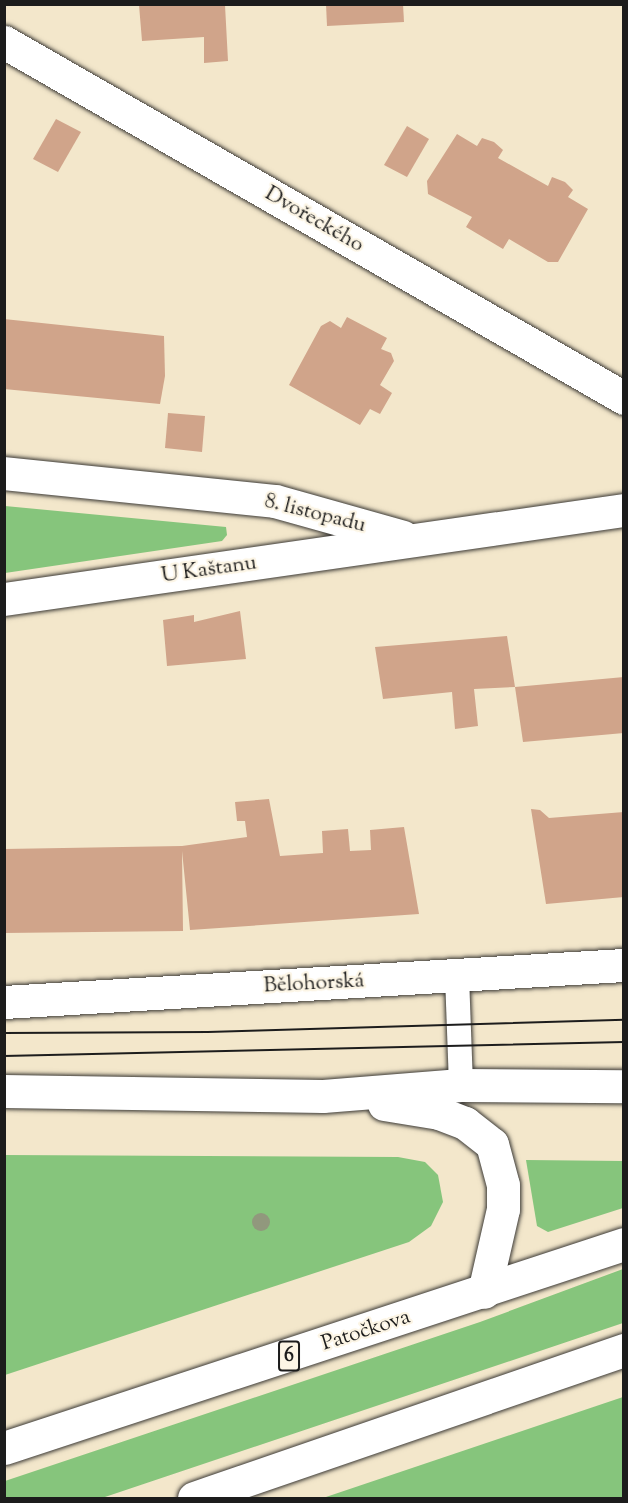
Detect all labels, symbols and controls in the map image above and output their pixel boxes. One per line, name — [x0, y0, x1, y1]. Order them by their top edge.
street label: Dvořeckého — [260, 182, 368, 258]
street label: 8. listopadu — [262, 489, 368, 539]
street label: U Kaštanu — [160, 551, 258, 589]
street label: Bělohorská — [263, 969, 365, 999]
street label: Patočkova — [319, 1305, 413, 1357]
road number: 6 — [277, 1339, 301, 1373]

